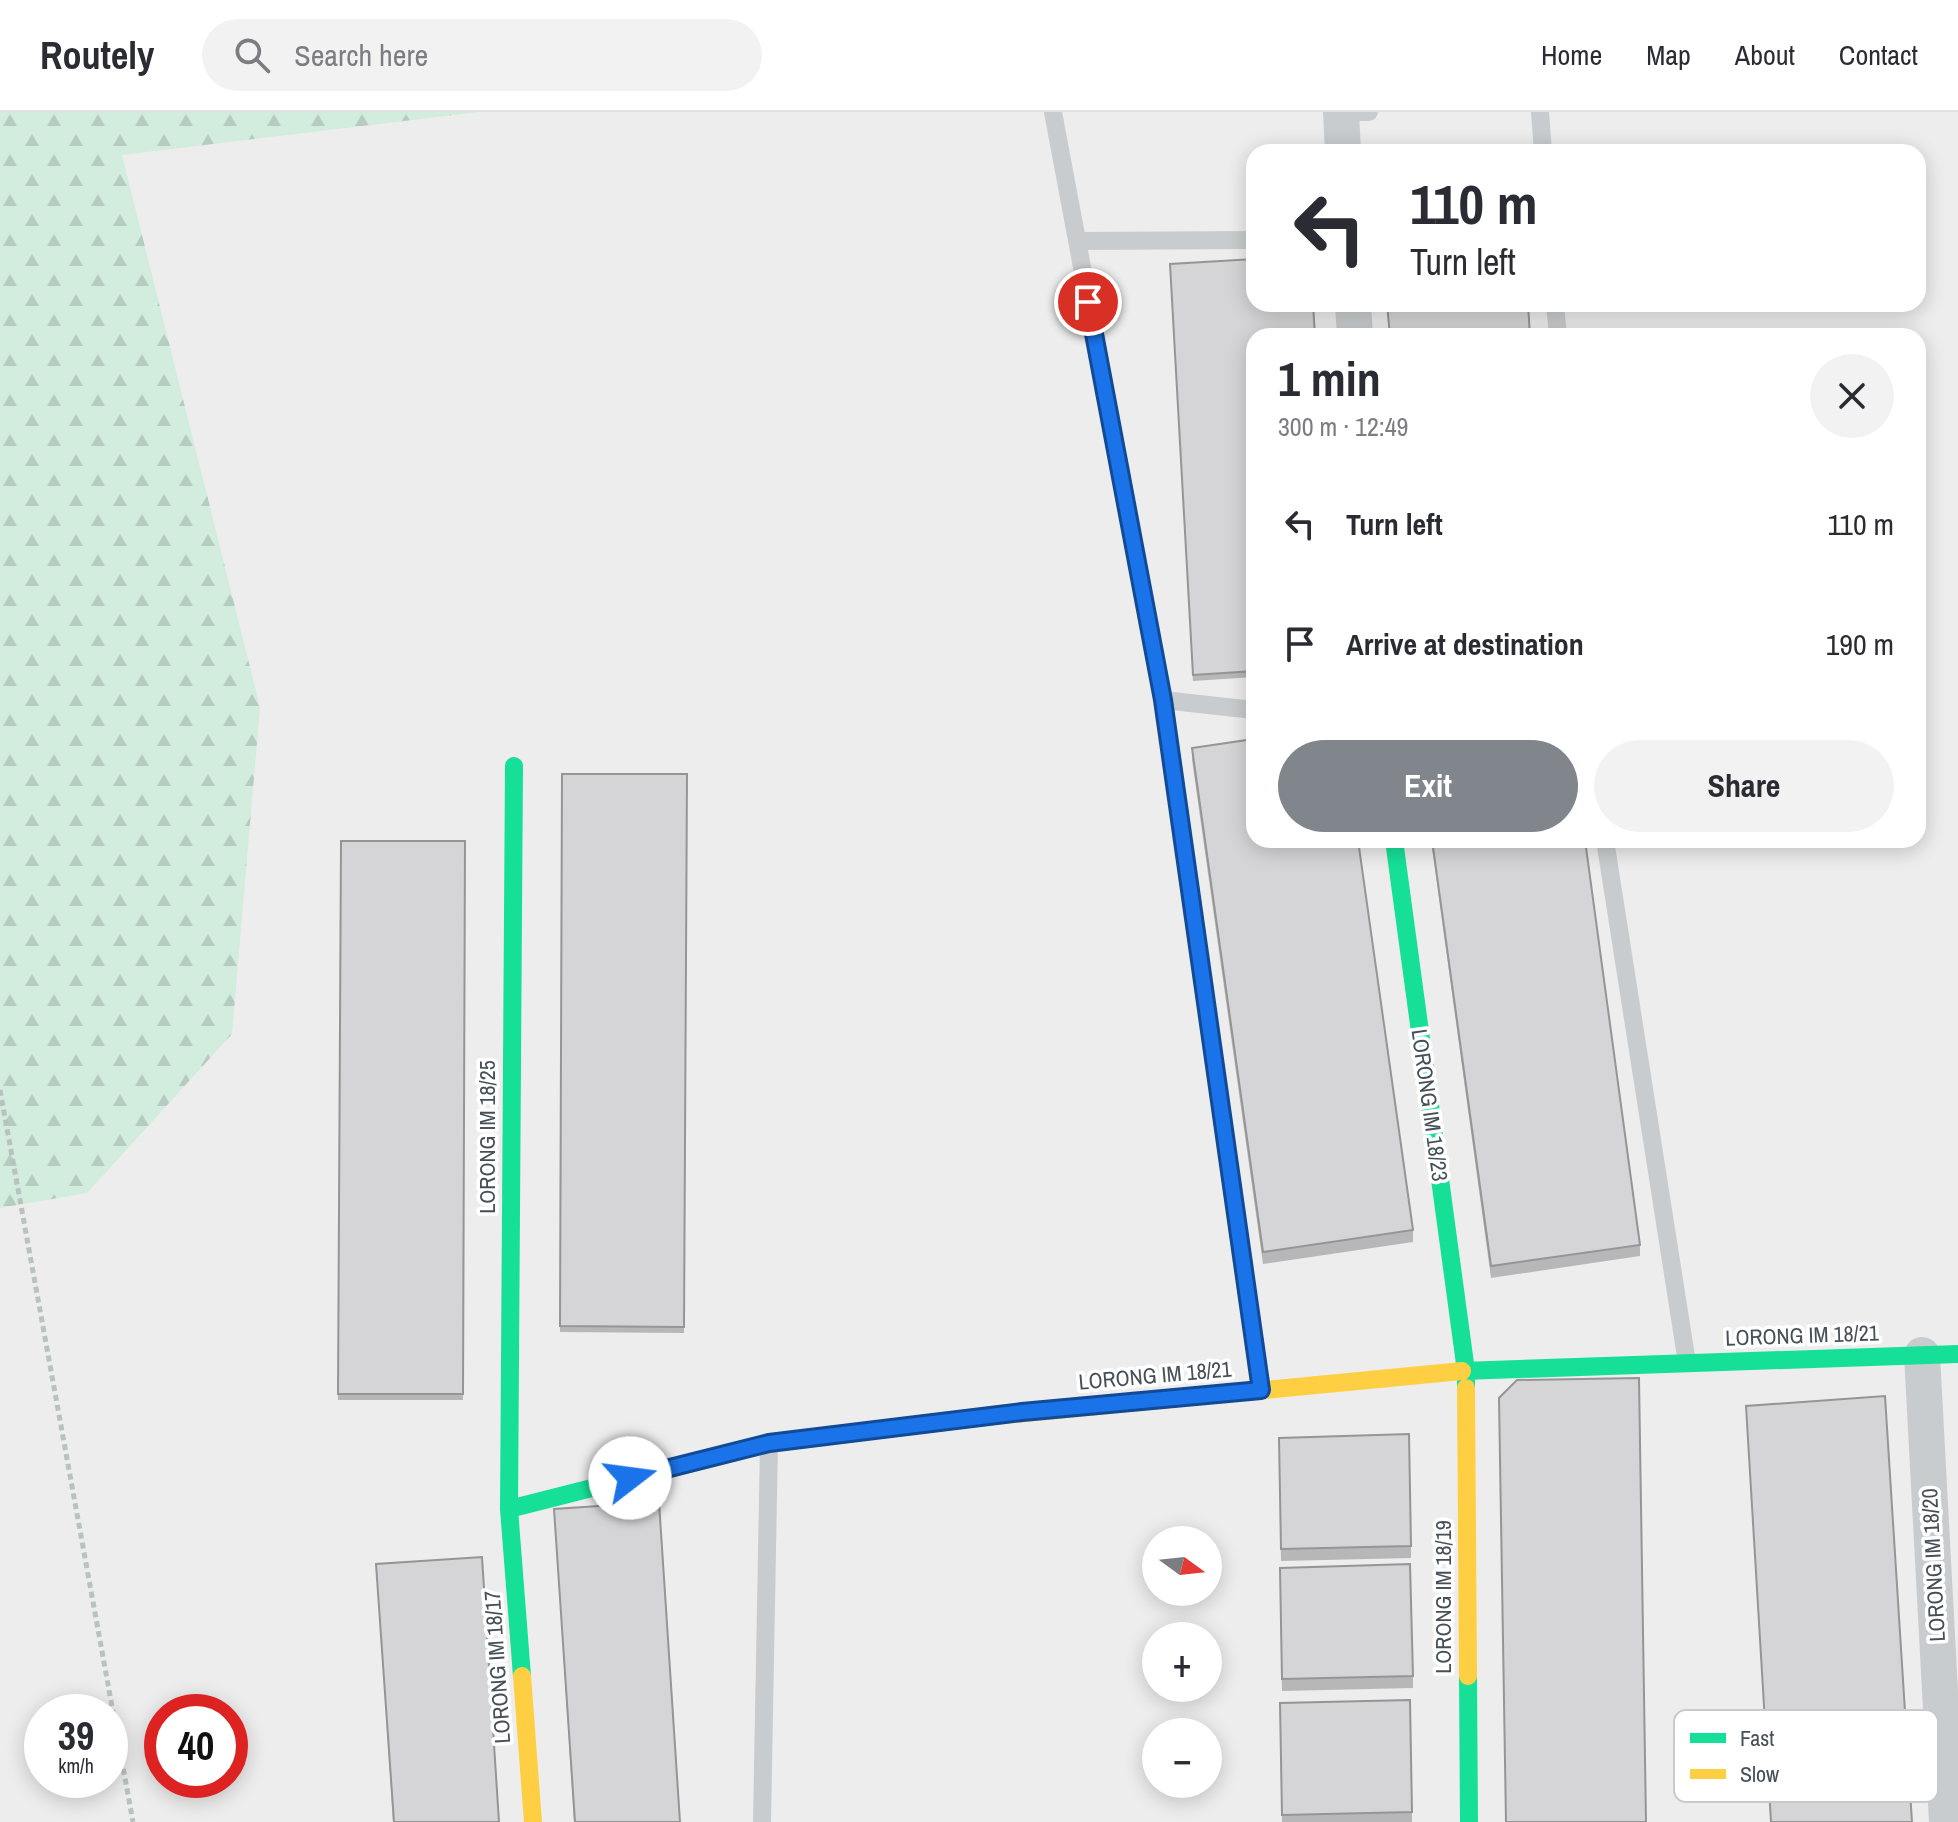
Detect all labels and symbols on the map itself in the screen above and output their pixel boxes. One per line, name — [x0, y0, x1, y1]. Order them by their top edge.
pin — [1054, 268, 1122, 336]
street label: LORONG IM 18/23 — [1404, 1027, 1456, 1183]
street label: LORONG IM 18/25 — [472, 1060, 502, 1214]
street label: LORONG IM 18/21 — [1725, 1317, 1879, 1353]
street label: LORONG IM 18/21 — [1077, 1353, 1233, 1397]
position arrow — [588, 1436, 672, 1520]
street label: LORONG IM 18/20 — [1914, 1488, 1952, 1642]
street label: LORONG IM 18/19 — [1428, 1520, 1458, 1674]
north arrow — [1142, 1526, 1222, 1606]
street label: LORONG IM 18/17 — [477, 1589, 517, 1745]
speed limit sign: 40 — [144, 1694, 248, 1798]
legend — [1674, 1710, 1938, 1802]
text: Fast — [1740, 1723, 1774, 1753]
text: Slow — [1740, 1759, 1779, 1789]

